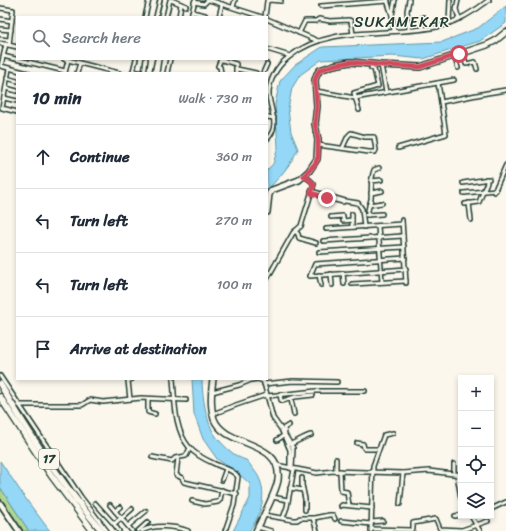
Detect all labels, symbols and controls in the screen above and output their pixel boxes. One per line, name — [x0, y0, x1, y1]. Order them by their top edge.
district label: SUKAMEKAR — [354, 9, 450, 35]
search box — [16, 16, 268, 60]
text: Search here — [62, 25, 141, 51]
icon: search — [30, 27, 52, 49]
route start — [450, 45, 468, 63]
text: 10 min — [32, 83, 81, 113]
text: Walk · 730 m — [178, 87, 252, 110]
text: Continue — [70, 144, 130, 170]
text: 360 m — [216, 145, 252, 168]
icon: ahead — [32, 146, 54, 168]
route end — [318, 189, 336, 207]
text: Turn left — [70, 208, 128, 234]
text: 270 m — [215, 209, 252, 232]
icon: left — [32, 210, 54, 232]
text: Turn left — [70, 272, 128, 298]
text: 100 m — [217, 273, 252, 296]
icon: left — [32, 274, 54, 296]
text: Arrive at destination — [70, 336, 207, 362]
icon: arrive — [32, 338, 54, 360]
map controls — [458, 375, 494, 519]
button: + — [458, 375, 494, 411]
button: − — [458, 411, 494, 447]
button: locate — [458, 447, 494, 483]
road number: 17 — [39, 449, 59, 469]
button: layers — [458, 483, 494, 519]

